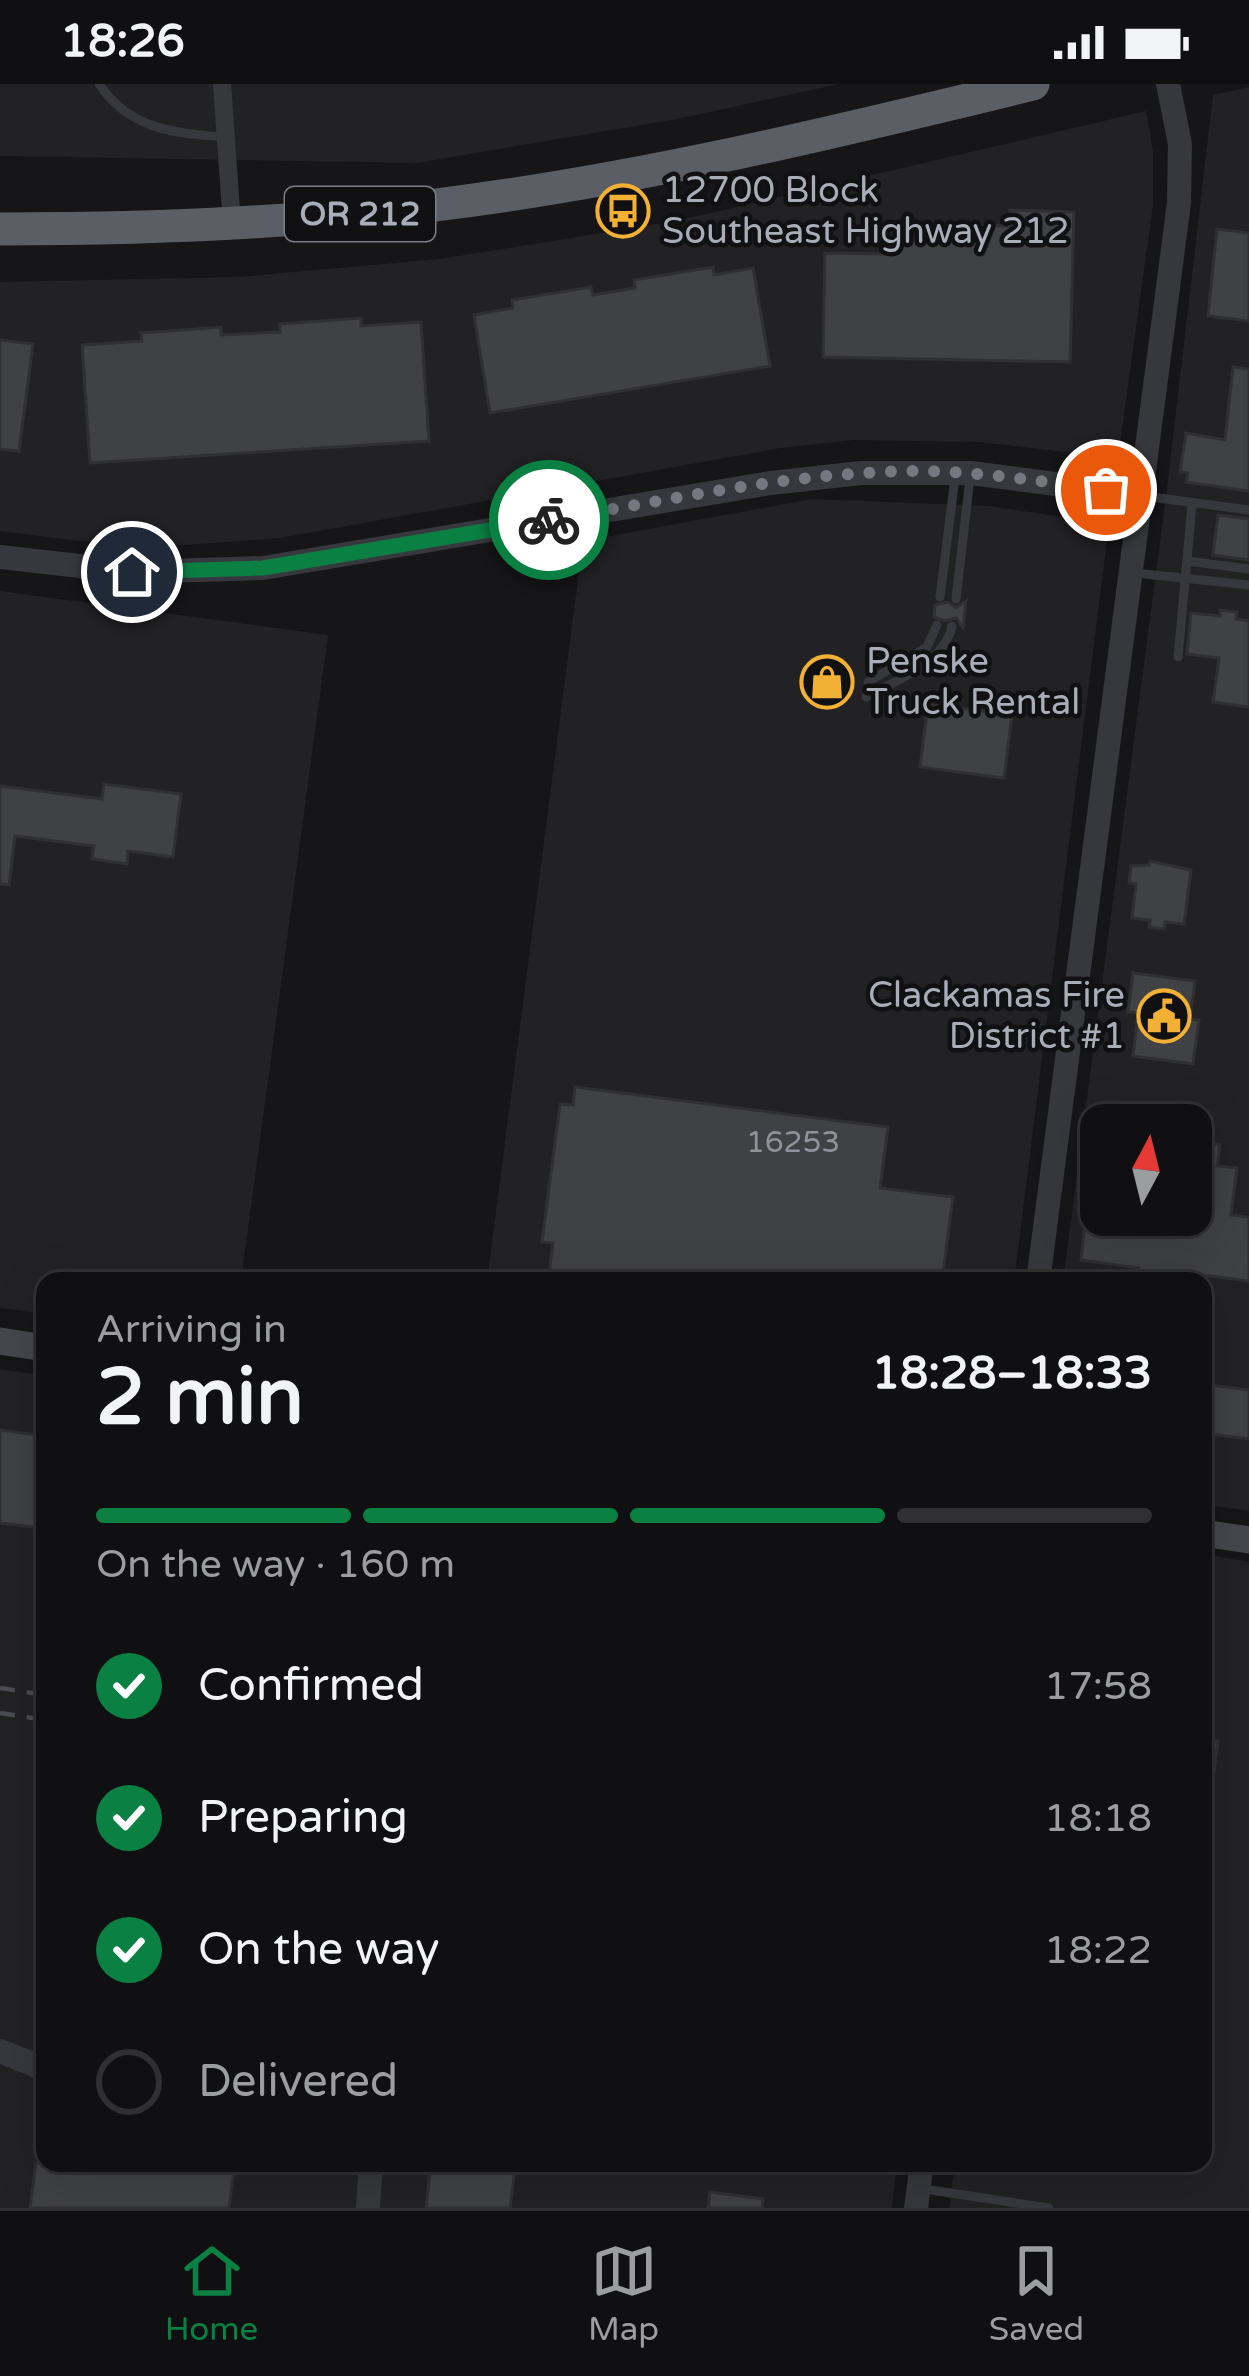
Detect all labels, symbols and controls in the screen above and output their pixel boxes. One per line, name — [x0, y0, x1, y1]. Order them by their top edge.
text: 18:26 — [60, 15, 185, 69]
place label: 12700 Block Southeast Highway 212 — [662, 169, 1069, 253]
bus stop icon: 12700 Block Southeast Highway 212 — [595, 183, 651, 239]
road number: OR 212 — [285, 187, 435, 241]
pin — [1055, 439, 1157, 541]
icon: bag — [1073, 457, 1139, 523]
courier — [489, 460, 609, 580]
icon: bike — [516, 487, 582, 553]
pin — [81, 521, 183, 623]
icon: home — [99, 539, 165, 605]
place label: Penske Truck Rental — [866, 640, 1080, 724]
shop icon: Penske Truck Rental — [799, 654, 855, 710]
place label: Clackamas Fire District #1 — [868, 974, 1125, 1058]
public building icon: Clackamas Fire District #1 — [1136, 988, 1192, 1044]
north arrow — [1080, 1104, 1212, 1236]
map controls — [1080, 1104, 1212, 1236]
house number: 16253 — [746, 1124, 840, 1161]
text: Arriving in — [96, 1306, 287, 1353]
text: 18:28–18:33 — [872, 1347, 1152, 1401]
text: 2 min — [96, 1351, 304, 1445]
text: On the way · 160 m — [96, 1541, 455, 1588]
icon: check — [96, 1653, 162, 1719]
text: Confirmed — [198, 1659, 424, 1713]
text: 17:58 — [1044, 1663, 1152, 1710]
icon: check — [96, 1785, 162, 1851]
text: Preparing — [198, 1791, 408, 1845]
text: 18:18 — [1044, 1795, 1152, 1842]
icon: check — [96, 1917, 162, 1983]
text: On the way — [198, 1923, 439, 1977]
text: 18:22 — [1044, 1927, 1152, 1974]
text: Delivered — [198, 2055, 398, 2109]
tab: Home — [165, 2238, 258, 2349]
tab: Map — [588, 2238, 659, 2349]
tab: Saved — [989, 2238, 1084, 2349]

